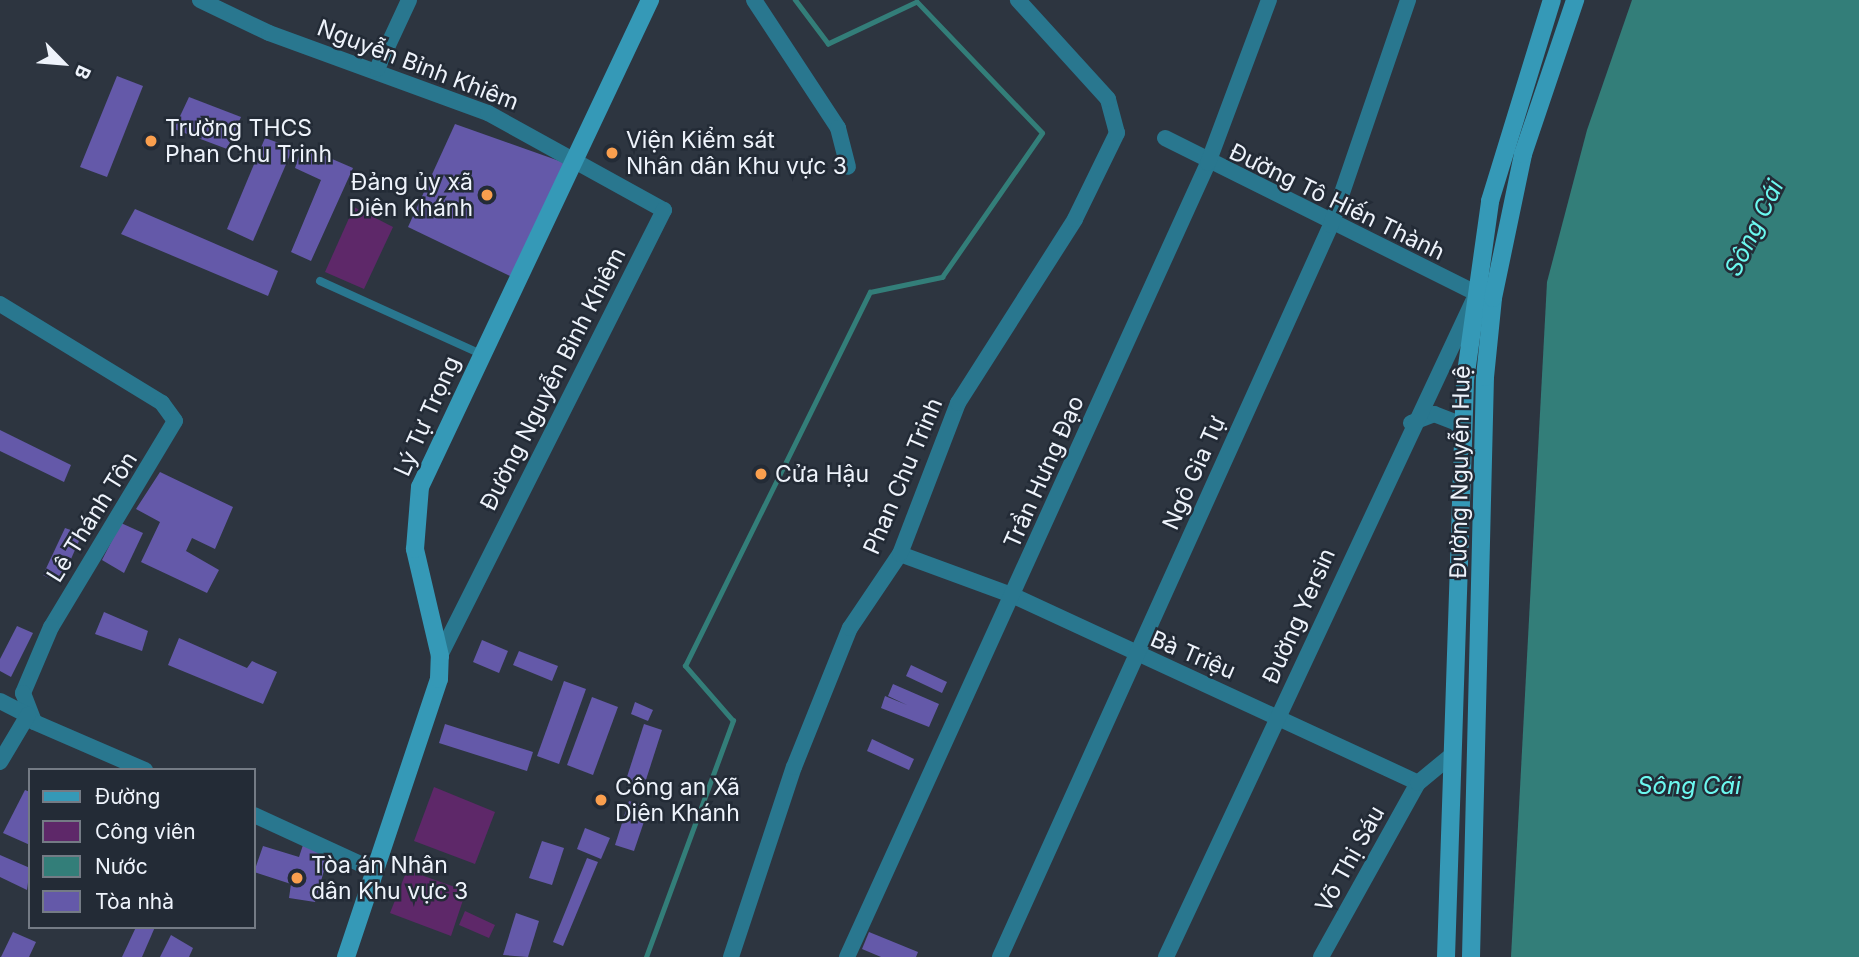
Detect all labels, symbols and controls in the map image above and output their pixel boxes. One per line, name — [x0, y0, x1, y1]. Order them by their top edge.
street label: Nguyễn Bỉnh Khiêm — [313, 14, 523, 116]
north arrow — [28, 28, 98, 98]
text: B — [69, 62, 96, 83]
place label: Trường THCS Phan Chu Trinh — [165, 114, 332, 168]
place label: Viện Kiểm sát Nhân dân Khu vực 3 — [626, 126, 847, 180]
marker: Trường THCS Phan Chu Trinh — [143, 133, 159, 149]
street label: Đường Tô Hiến Thành — [1225, 138, 1449, 266]
marker: Viện Kiểm sát Nhân dân Khu vực 3 — [604, 145, 620, 161]
place label: Đảng ủy xã Diên Khánh — [348, 168, 473, 222]
water label: Sông Cái — [1718, 175, 1790, 281]
marker: Đảng ủy xã Diên Khánh — [479, 187, 495, 203]
street label: Đường Nguyễn Bỉnh Khiêm — [475, 243, 631, 515]
street label: Lý Tự Trọng — [388, 352, 466, 480]
street label: Đường Nguyễn Huệ — [1444, 365, 1476, 579]
street label: Trần Hưng Đạo — [998, 391, 1090, 553]
street label: Phan Chu Trinh — [858, 394, 948, 558]
street label: Ngô Gia Tự — [1157, 412, 1231, 534]
street label: Lê Thánh Tôn — [41, 447, 143, 587]
place label: Cửa Hậu — [775, 460, 869, 488]
marker: Cửa Hậu — [753, 466, 769, 482]
street label: Đường Yersin — [1257, 544, 1341, 688]
street label: Bà Triệu — [1146, 625, 1240, 685]
legend — [28, 768, 256, 929]
water label: Sông Cái — [1637, 772, 1741, 800]
place label: Công an Xã Diên Khánh — [615, 773, 740, 827]
text: Đường — [95, 784, 160, 809]
marker: Công an Xã Diên Khánh — [593, 792, 609, 808]
street label: Võ Thị Sáu — [1310, 801, 1390, 917]
text: Công viên — [95, 819, 196, 844]
place label: Tòa án Nhân dân Khu vực 3 — [311, 851, 468, 905]
text: Nước — [95, 854, 148, 879]
marker: Tòa án Nhân dân Khu vực 3 — [289, 870, 305, 886]
text: Tòa nhà — [95, 889, 174, 914]

